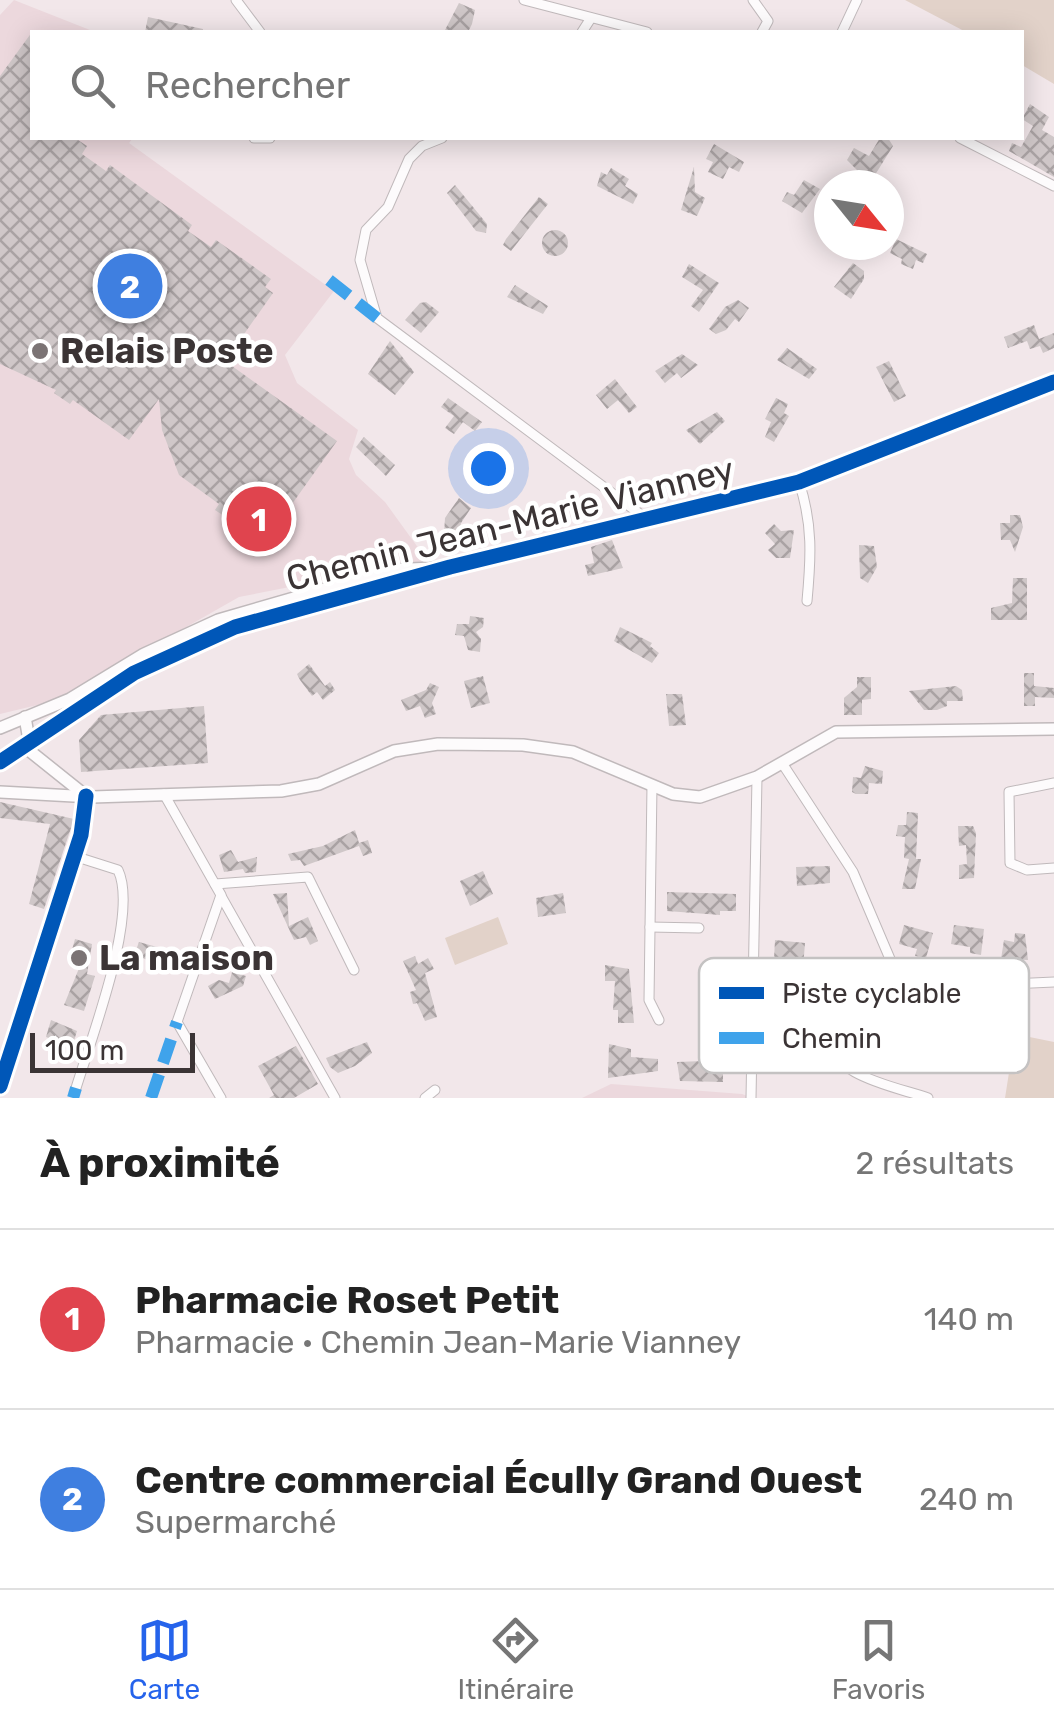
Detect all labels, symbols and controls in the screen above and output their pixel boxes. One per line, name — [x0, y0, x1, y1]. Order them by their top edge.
search box — [30, 30, 1024, 140]
icon: search — [65, 58, 120, 113]
text: Rechercher — [145, 62, 350, 108]
north arrow — [814, 170, 904, 260]
pin: 2 — [98, 248, 162, 324]
place label: Relais Poste — [60, 330, 273, 372]
marker: Relais Poste — [29, 340, 51, 362]
your location — [463, 443, 514, 494]
street label: Chemin Jean-Marie Vianney — [282, 448, 738, 600]
pin: 1 — [226, 482, 292, 556]
place label: La maison — [99, 937, 274, 979]
marker: La maison — [68, 947, 90, 969]
legend — [699, 958, 1029, 1073]
text: Piste cyclable — [782, 977, 961, 1010]
text: Chemin — [782, 1022, 882, 1055]
scale bar — [30, 1028, 195, 1072]
text: 100 m — [45, 1034, 124, 1067]
text: À proximité — [40, 1138, 280, 1188]
text: 2 résultats — [855, 1144, 1014, 1182]
text: Pharmacie Roset Petit — [135, 1277, 559, 1323]
text: 1 — [65, 1300, 80, 1338]
text: 140 m — [924, 1300, 1014, 1338]
text: Pharmacie · Chemin Jean-Marie Vianney — [135, 1323, 741, 1361]
text: Centre commercial Écully Grand Ouest — [135, 1457, 862, 1503]
text: 2 — [62, 1480, 83, 1518]
text: 240 m — [919, 1480, 1014, 1518]
text: Supermarché — [135, 1503, 336, 1541]
tab: Carte — [129, 1613, 200, 1706]
tab: Itinéraire — [458, 1613, 574, 1706]
tab: Favoris — [832, 1613, 925, 1706]

